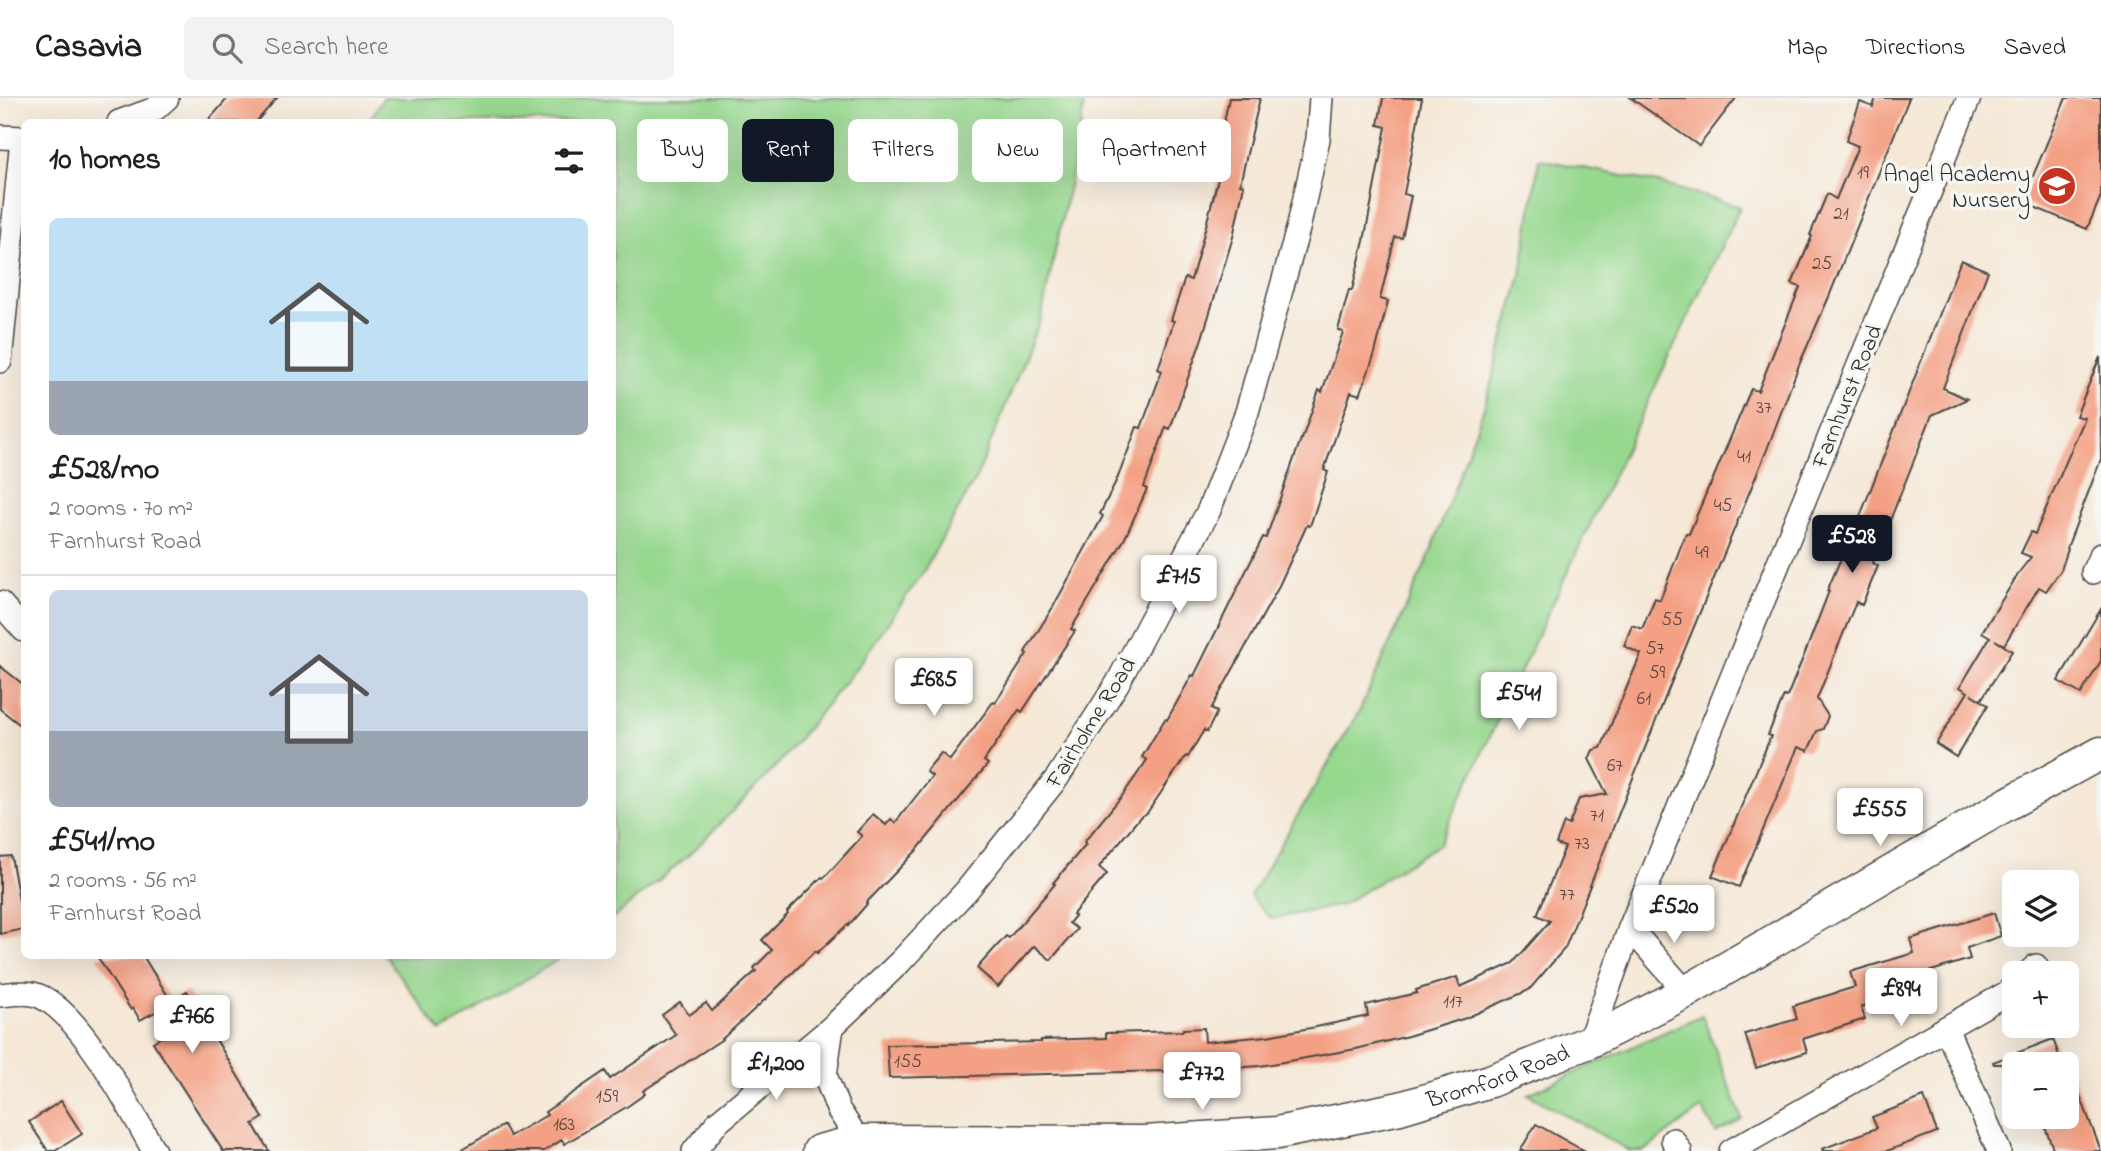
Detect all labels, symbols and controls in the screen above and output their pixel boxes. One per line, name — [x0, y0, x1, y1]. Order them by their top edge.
search box — [184, 17, 674, 80]
text: Casavia — [35, 24, 142, 72]
icon: search — [208, 29, 246, 67]
text: Search here — [264, 29, 389, 67]
text: Map — [1787, 31, 1828, 66]
text: Directions — [1866, 31, 1965, 66]
text: Saved — [2003, 31, 2066, 66]
chip: Buy — [637, 119, 728, 182]
chip: Rent — [742, 119, 834, 182]
chip: Filters — [848, 119, 958, 182]
chip: New — [972, 119, 1063, 182]
chip: Apartment — [1077, 119, 1231, 182]
text: 10 homes — [49, 139, 161, 183]
icon: filters — [550, 142, 588, 180]
place label: Angel Academy Nursery — [1884, 159, 2030, 220]
house number: 19 — [1857, 160, 1869, 187]
school or university icon: Angel Academy Nursery — [2036, 165, 2078, 207]
house number: 21 — [1833, 201, 1849, 228]
house number: 25 — [1812, 251, 1832, 278]
icon: home — [256, 264, 382, 390]
street label: Farnhurst Road — [1804, 320, 1892, 475]
house number: 37 — [1756, 395, 1772, 422]
house number: 41 — [1737, 444, 1751, 471]
text: £528/mo — [49, 449, 159, 493]
text: 2 rooms · 70 m² — [49, 493, 193, 526]
house number: 45 — [1714, 493, 1732, 520]
pin: £528 — [1811, 516, 1893, 575]
text: £528 — [1828, 521, 1876, 554]
text: Farnhurst Road — [49, 526, 201, 559]
house number: 49 — [1695, 540, 1709, 567]
pin: £715 — [1138, 556, 1220, 615]
text: £715 — [1157, 561, 1201, 594]
house number: 55 — [1661, 607, 1683, 634]
icon: home — [256, 636, 382, 762]
house number: 57 — [1646, 636, 1665, 663]
street label: Fairholme Road — [1038, 652, 1146, 796]
pin: £685 — [893, 658, 975, 718]
house number: 59 — [1649, 660, 1666, 687]
text: £685 — [911, 664, 957, 697]
pin: £541 — [1478, 672, 1560, 732]
text: £541 — [1497, 678, 1541, 711]
house number: 61 — [1637, 686, 1651, 713]
house number: 67 — [1607, 753, 1623, 780]
pin: £555 — [1839, 788, 1921, 848]
text: £555 — [1853, 794, 1907, 827]
house number: 71 — [1590, 803, 1604, 830]
text: £541/mo — [49, 821, 155, 865]
house number: 73 — [1574, 831, 1590, 858]
text: 2 rooms · 56 m² — [49, 865, 197, 898]
map controls — [2002, 870, 2079, 1129]
button: layers — [2002, 870, 2079, 947]
house number: 77 — [1559, 882, 1575, 909]
pin: £520 — [1633, 886, 1715, 945]
text: £520 — [1649, 891, 1699, 924]
text: Farnhurst Road — [49, 898, 201, 931]
button: + — [2002, 961, 2079, 1038]
pin: £894 — [1860, 968, 1942, 1028]
text: £894 — [1881, 974, 1921, 1007]
house number: 117 — [1443, 989, 1463, 1016]
pin: £766 — [151, 996, 233, 1055]
text: £766 — [170, 1001, 214, 1034]
street label: Bromford Road — [1422, 1037, 1575, 1118]
pin: £1,200 — [719, 1042, 833, 1102]
text: £1,200 — [747, 1048, 805, 1081]
house number: 155 — [894, 1049, 922, 1076]
pin: £772 — [1161, 1052, 1243, 1112]
button: − — [2002, 1052, 2079, 1129]
text: £772 — [1180, 1058, 1224, 1091]
house number: 159 — [596, 1084, 619, 1111]
house number: 163 — [553, 1112, 575, 1139]

